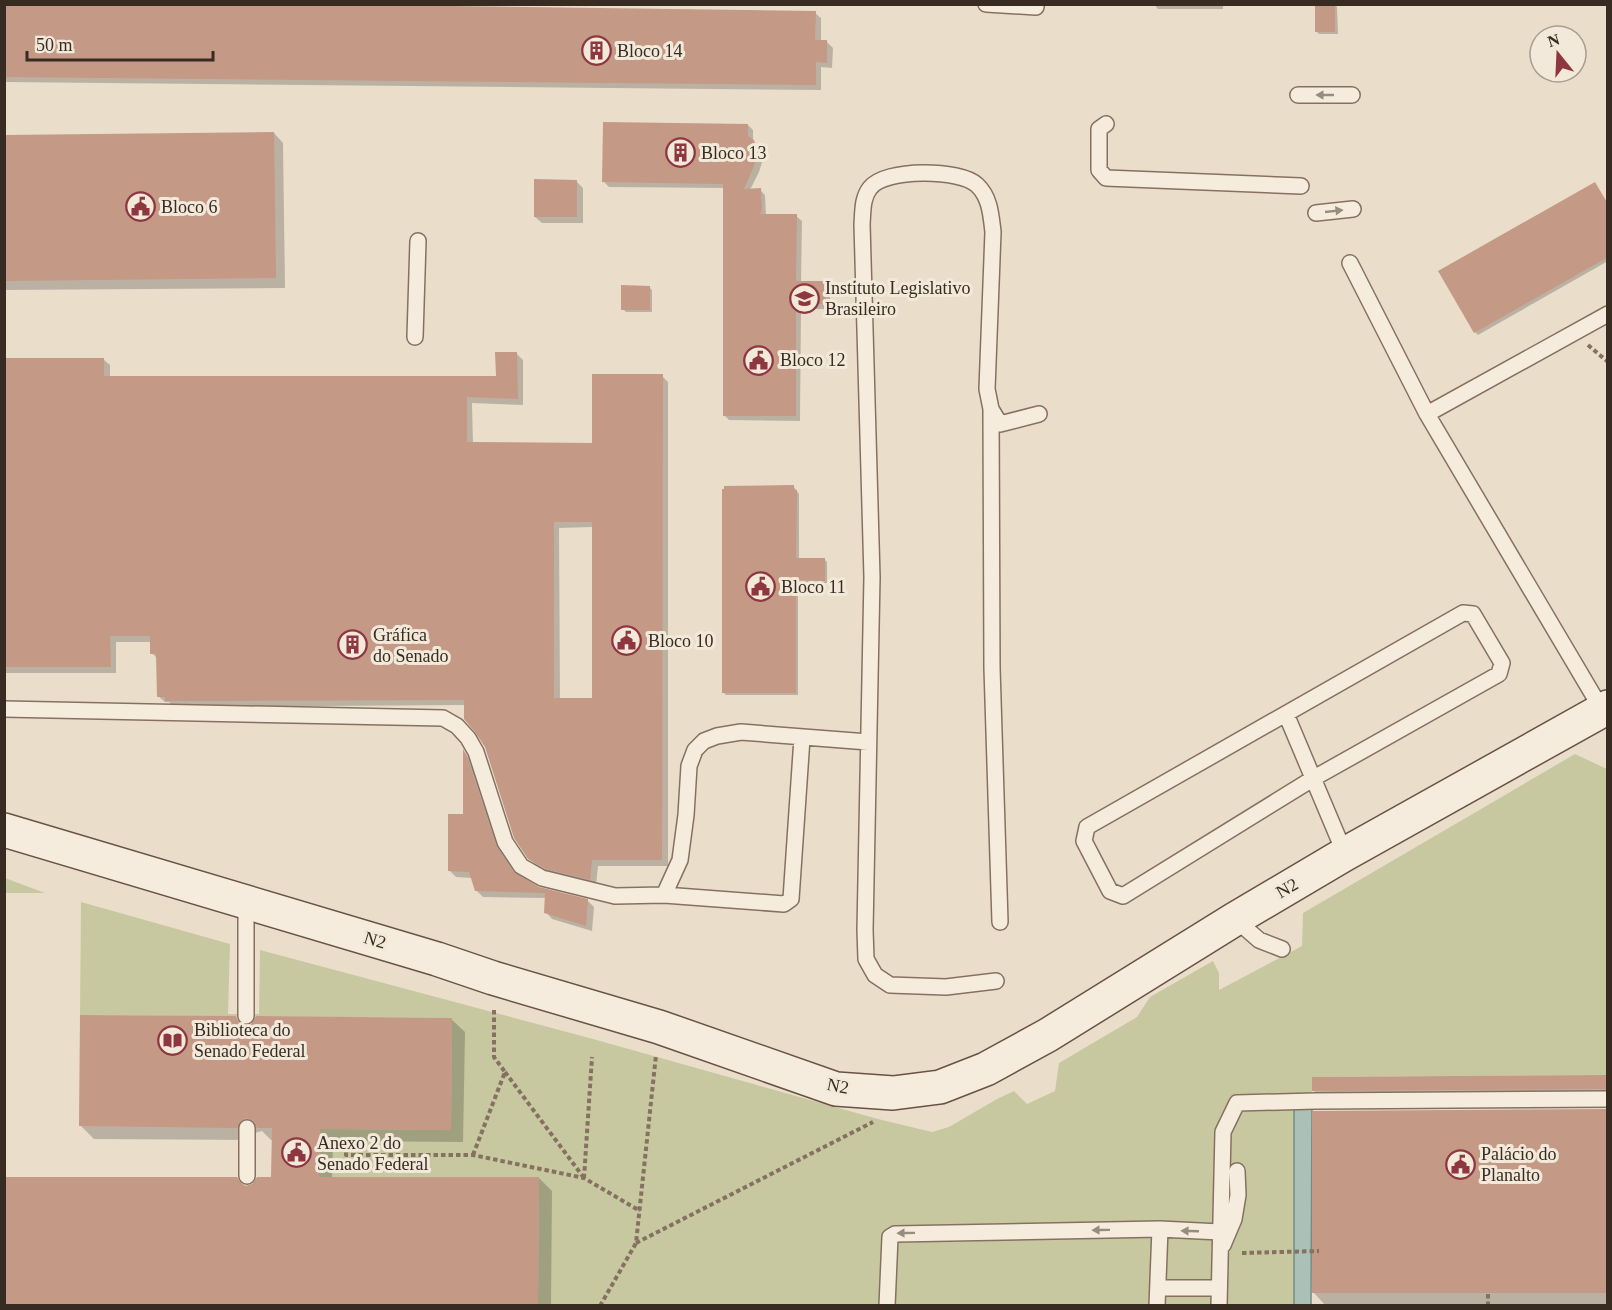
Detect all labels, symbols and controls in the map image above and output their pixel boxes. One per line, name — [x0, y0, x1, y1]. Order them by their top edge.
scale bar — [27, 24, 213, 62]
north arrow — [1528, 24, 1588, 84]
text: N — [1545, 30, 1562, 50]
text: 50 m — [36, 35, 73, 55]
building icon: Bloco 14 — [580, 35, 612, 67]
place label: Bloco 14 — [617, 41, 683, 61]
one-way arrow — [1315, 90, 1334, 100]
building icon: Bloco 13 — [664, 137, 696, 169]
place label: Bloco 13 — [701, 143, 767, 163]
public building icon: Bloco 6 — [124, 191, 156, 223]
place label: Bloco 6 — [161, 197, 218, 217]
one-way arrow — [1325, 206, 1344, 216]
place label: Instituto Legislativo Brasileiro — [825, 278, 971, 319]
school or university icon: Instituto Legislativo Brasileiro — [788, 282, 820, 314]
public building icon: Bloco 12 — [743, 344, 775, 376]
place label: Bloco 12 — [780, 350, 846, 370]
public building icon: Bloco 11 — [744, 571, 776, 603]
place label: Bloco 11 — [781, 577, 846, 597]
place label: Gráfica do Senado — [373, 625, 449, 666]
public building icon: Bloco 10 — [611, 625, 643, 657]
building icon: Gráfica do Senado — [336, 629, 368, 661]
place label: Bloco 10 — [648, 631, 714, 651]
street label: N2 — [1272, 874, 1302, 902]
street label: N2 — [362, 927, 388, 953]
place label: Biblioteca do Senado Federal — [194, 1020, 305, 1061]
library icon: Biblioteca do Senado Federal — [157, 1024, 189, 1056]
street label: N2 — [825, 1074, 851, 1098]
place label: Anexo 2 do Senado Federal — [317, 1133, 428, 1174]
public building icon: Anexo 2 do Senado Federal — [280, 1137, 312, 1169]
place label: Palácio do Planalto — [1481, 1144, 1556, 1185]
public building icon: Palácio do Planalto — [1444, 1148, 1476, 1180]
one-way arrow — [1092, 1225, 1111, 1235]
one-way arrow — [1180, 1226, 1199, 1235]
one-way arrow — [897, 1229, 916, 1238]

